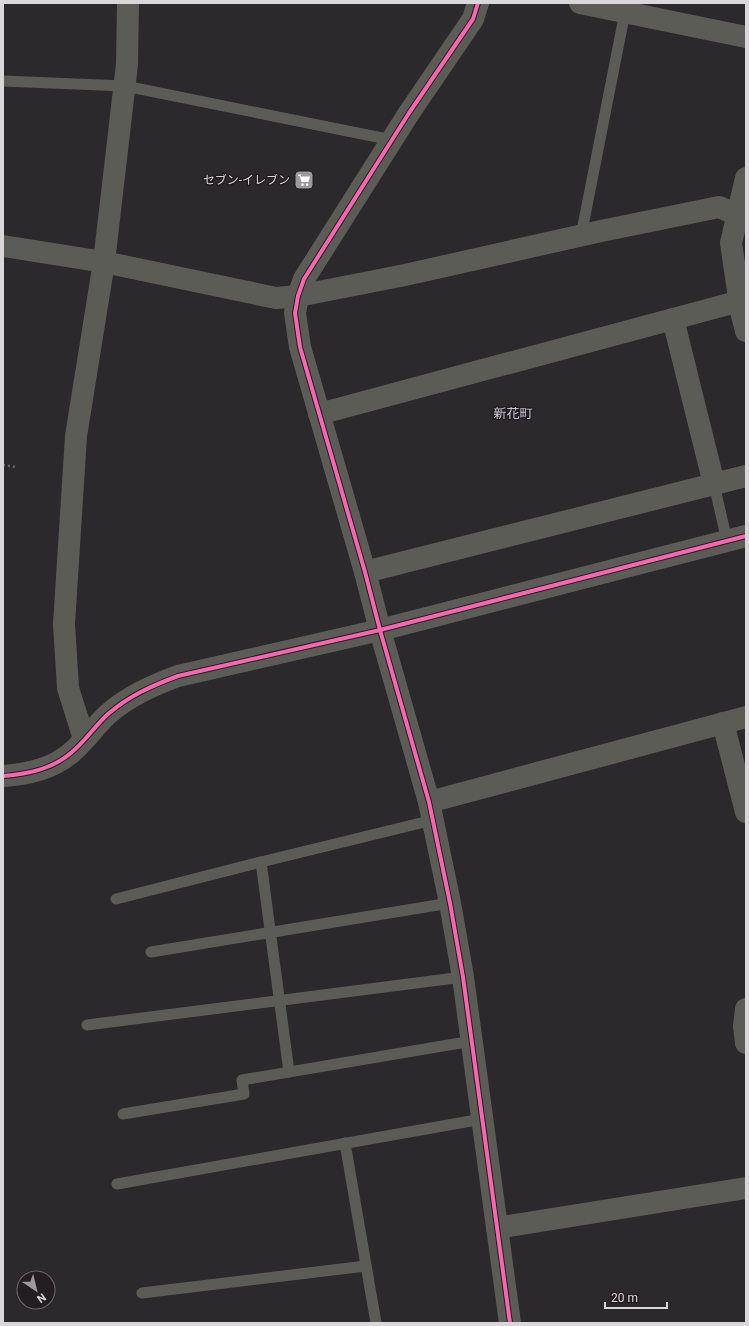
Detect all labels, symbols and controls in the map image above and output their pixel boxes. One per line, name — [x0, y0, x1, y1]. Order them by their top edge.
supermarket icon: セブン-イレブン — [293, 169, 315, 191]
place label: セブン-イレブン — [203, 173, 290, 187]
district label: 新花町 — [493, 406, 533, 421]
north arrow — [16, 1270, 56, 1310]
scale bar — [605, 1284, 667, 1310]
text: N — [34, 1290, 48, 1305]
text: 20 m — [611, 1291, 638, 1305]

